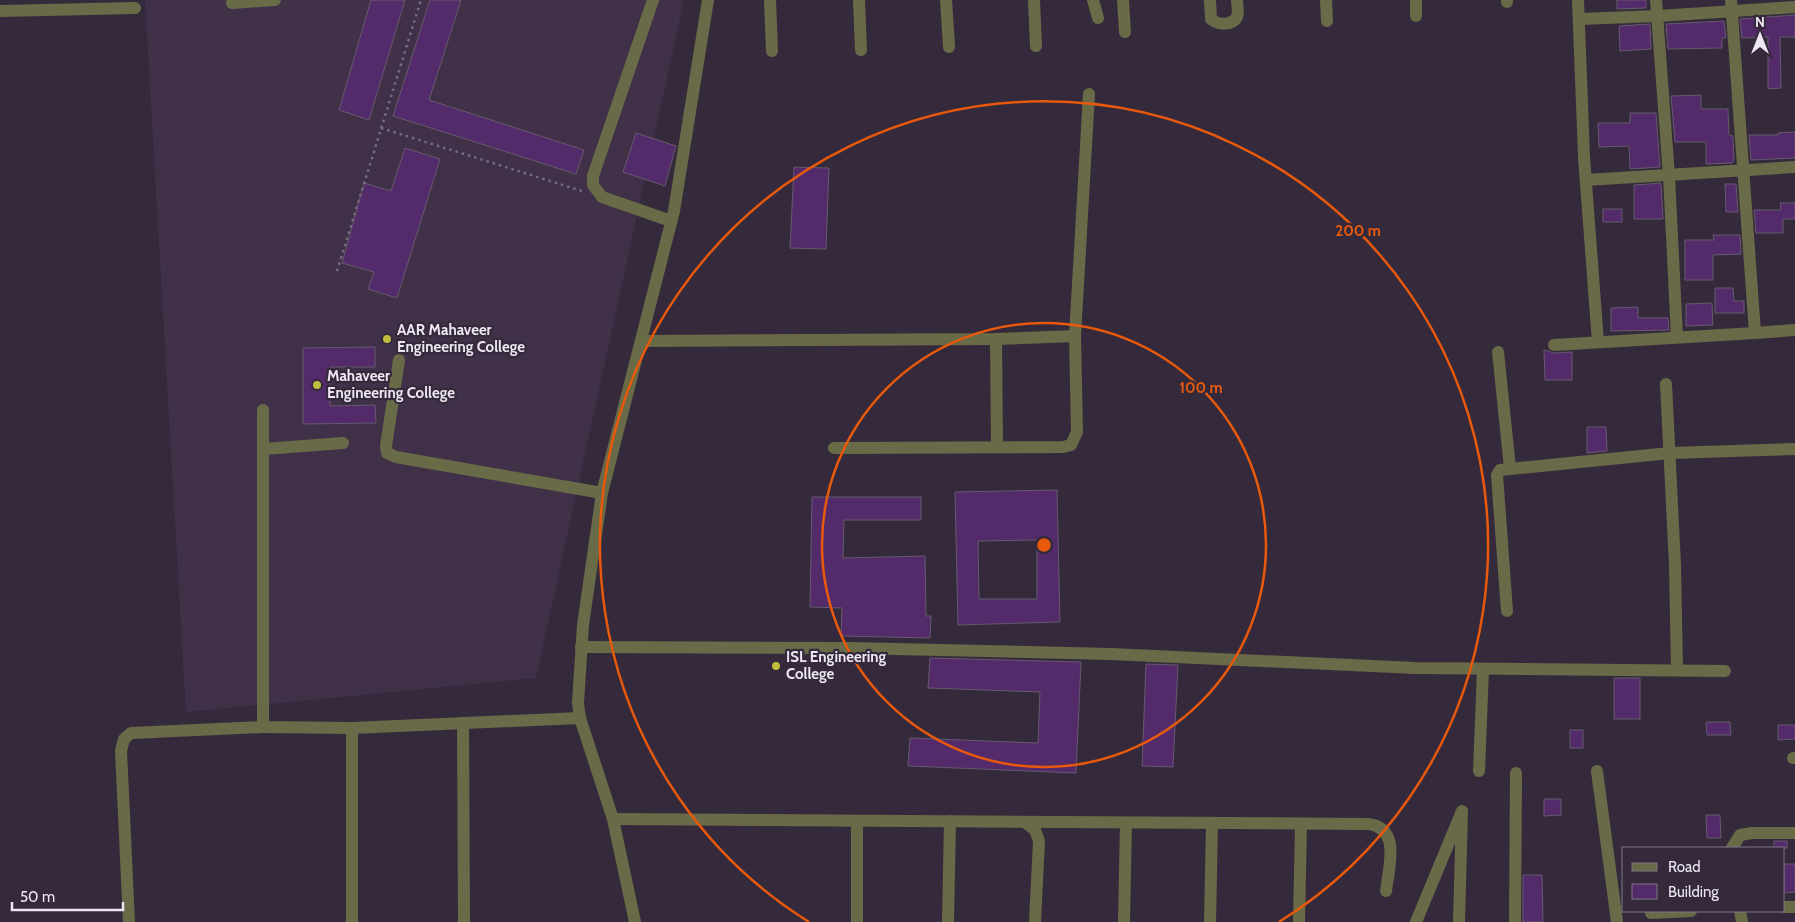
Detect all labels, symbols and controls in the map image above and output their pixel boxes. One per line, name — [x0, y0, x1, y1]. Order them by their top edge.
north arrow — [1735, 10, 1785, 60]
text: N — [1755, 13, 1765, 31]
text: 200 m — [1335, 222, 1381, 240]
place label: AAR Mahaveer Engineering College — [397, 321, 525, 356]
marker: AAR Mahaveer Engineering College — [381, 333, 393, 345]
place label: Mahaveer Engineering College — [327, 367, 455, 402]
marker: Mahaveer Engineering College — [311, 379, 323, 391]
text: 100 m — [1179, 379, 1223, 397]
centre of rings — [1035, 536, 1053, 554]
place label: ISL Engineering College — [786, 648, 887, 683]
marker: ISL Engineering College — [770, 660, 782, 672]
legend — [1622, 847, 1785, 912]
text: Road — [1668, 858, 1701, 876]
scale bar — [12, 880, 124, 912]
text: Building — [1668, 883, 1719, 901]
text: 50 m — [20, 888, 55, 906]

